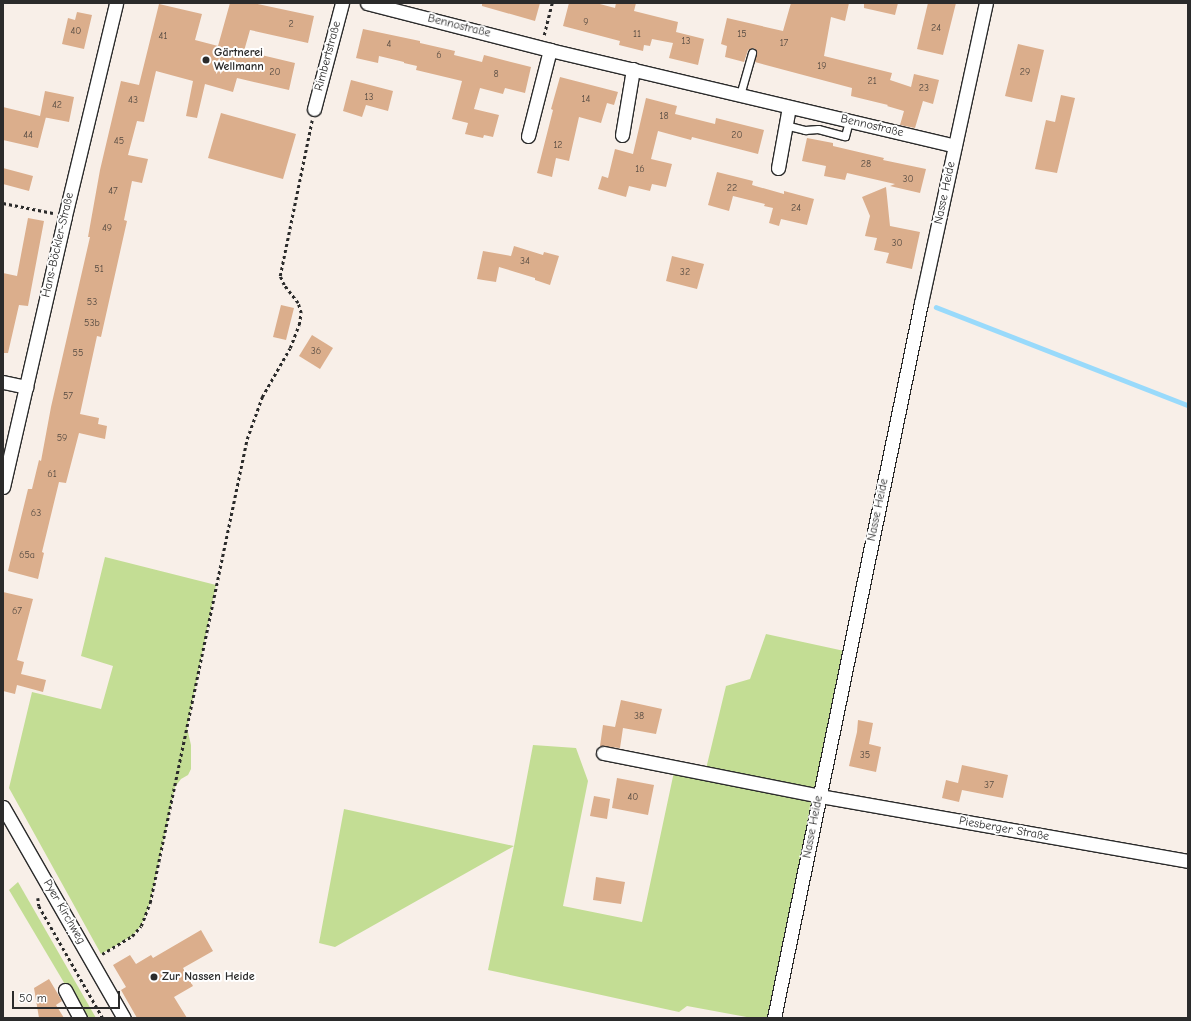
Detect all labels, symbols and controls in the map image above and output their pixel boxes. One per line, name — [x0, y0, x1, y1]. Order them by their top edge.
street label: Bennostraße — [426, 11, 492, 41]
house number: 9 — [583, 17, 589, 29]
house number: 2 — [288, 19, 294, 31]
street label: Rimbertstraße — [312, 19, 344, 93]
house number: 24 — [931, 23, 941, 35]
house number: 40 — [71, 26, 81, 38]
house number: 11 — [633, 29, 641, 41]
house number: 15 — [737, 29, 747, 41]
house number: 41 — [159, 31, 167, 43]
house number: 13 — [681, 36, 691, 48]
house number: 17 — [780, 38, 788, 50]
house number: 4 — [387, 39, 391, 51]
place label: Gärtnerei Wellmann — [214, 46, 264, 74]
house number: 6 — [436, 50, 442, 62]
marker: Gärtnerei Wellmann — [201, 55, 211, 65]
house number: 19 — [817, 61, 827, 73]
house number: 20 — [269, 67, 281, 79]
house number: 29 — [1020, 67, 1030, 79]
house number: 8 — [493, 69, 499, 81]
house number: 21 — [867, 76, 877, 88]
house number: 23 — [919, 83, 929, 95]
house number: 13 — [364, 92, 374, 104]
house number: 14 — [582, 94, 590, 106]
house number: 43 — [128, 95, 138, 107]
house number: 42 — [52, 100, 62, 112]
house number: 18 — [659, 111, 669, 123]
street label: Bennostraße — [839, 112, 905, 140]
house number: 44 — [23, 130, 33, 142]
house number: 20 — [731, 130, 743, 142]
house number: 45 — [114, 136, 124, 148]
house number: 12 — [553, 140, 563, 152]
house number: 28 — [861, 159, 871, 171]
street label: Nasse Heide — [931, 160, 959, 226]
house number: 16 — [635, 164, 645, 176]
house number: 30 — [902, 174, 914, 186]
house number: 22 — [727, 183, 737, 195]
house number: 47 — [108, 186, 118, 198]
street label: Hans-Böckler-Straße — [39, 191, 77, 299]
house number: 24 — [791, 203, 801, 215]
house number: 49 — [102, 223, 112, 235]
house number: 30 — [891, 238, 903, 250]
house number: 34 — [520, 256, 530, 268]
house number: 51 — [94, 264, 104, 276]
house number: 32 — [680, 267, 690, 279]
house number: 53 — [87, 297, 97, 309]
house number: 53b — [84, 318, 100, 330]
house number: 36 — [311, 346, 321, 358]
house number: 55 — [73, 348, 83, 360]
house number: 57 — [63, 391, 73, 403]
house number: 59 — [57, 433, 67, 445]
house number: 61 — [47, 469, 57, 481]
street label: Nasse Heide — [864, 477, 892, 543]
house number: 63 — [31, 508, 41, 520]
house number: 65a — [19, 550, 35, 562]
house number: 67 — [12, 606, 22, 618]
house number: 38 — [634, 711, 644, 723]
house number: 35 — [860, 750, 870, 762]
house number: 37 — [984, 780, 994, 792]
house number: 40 — [628, 792, 638, 804]
street label: Nasse Heide — [800, 794, 826, 860]
street label: Piesberger Straße — [958, 814, 1050, 844]
street label: Pyer Kirchweg — [40, 877, 88, 947]
place label: Zur Nassen Heide — [162, 970, 255, 984]
marker: Zur Nassen Heide — [149, 972, 159, 982]
scale bar — [14, 983, 122, 1009]
text: 50 m — [19, 991, 47, 1005]

